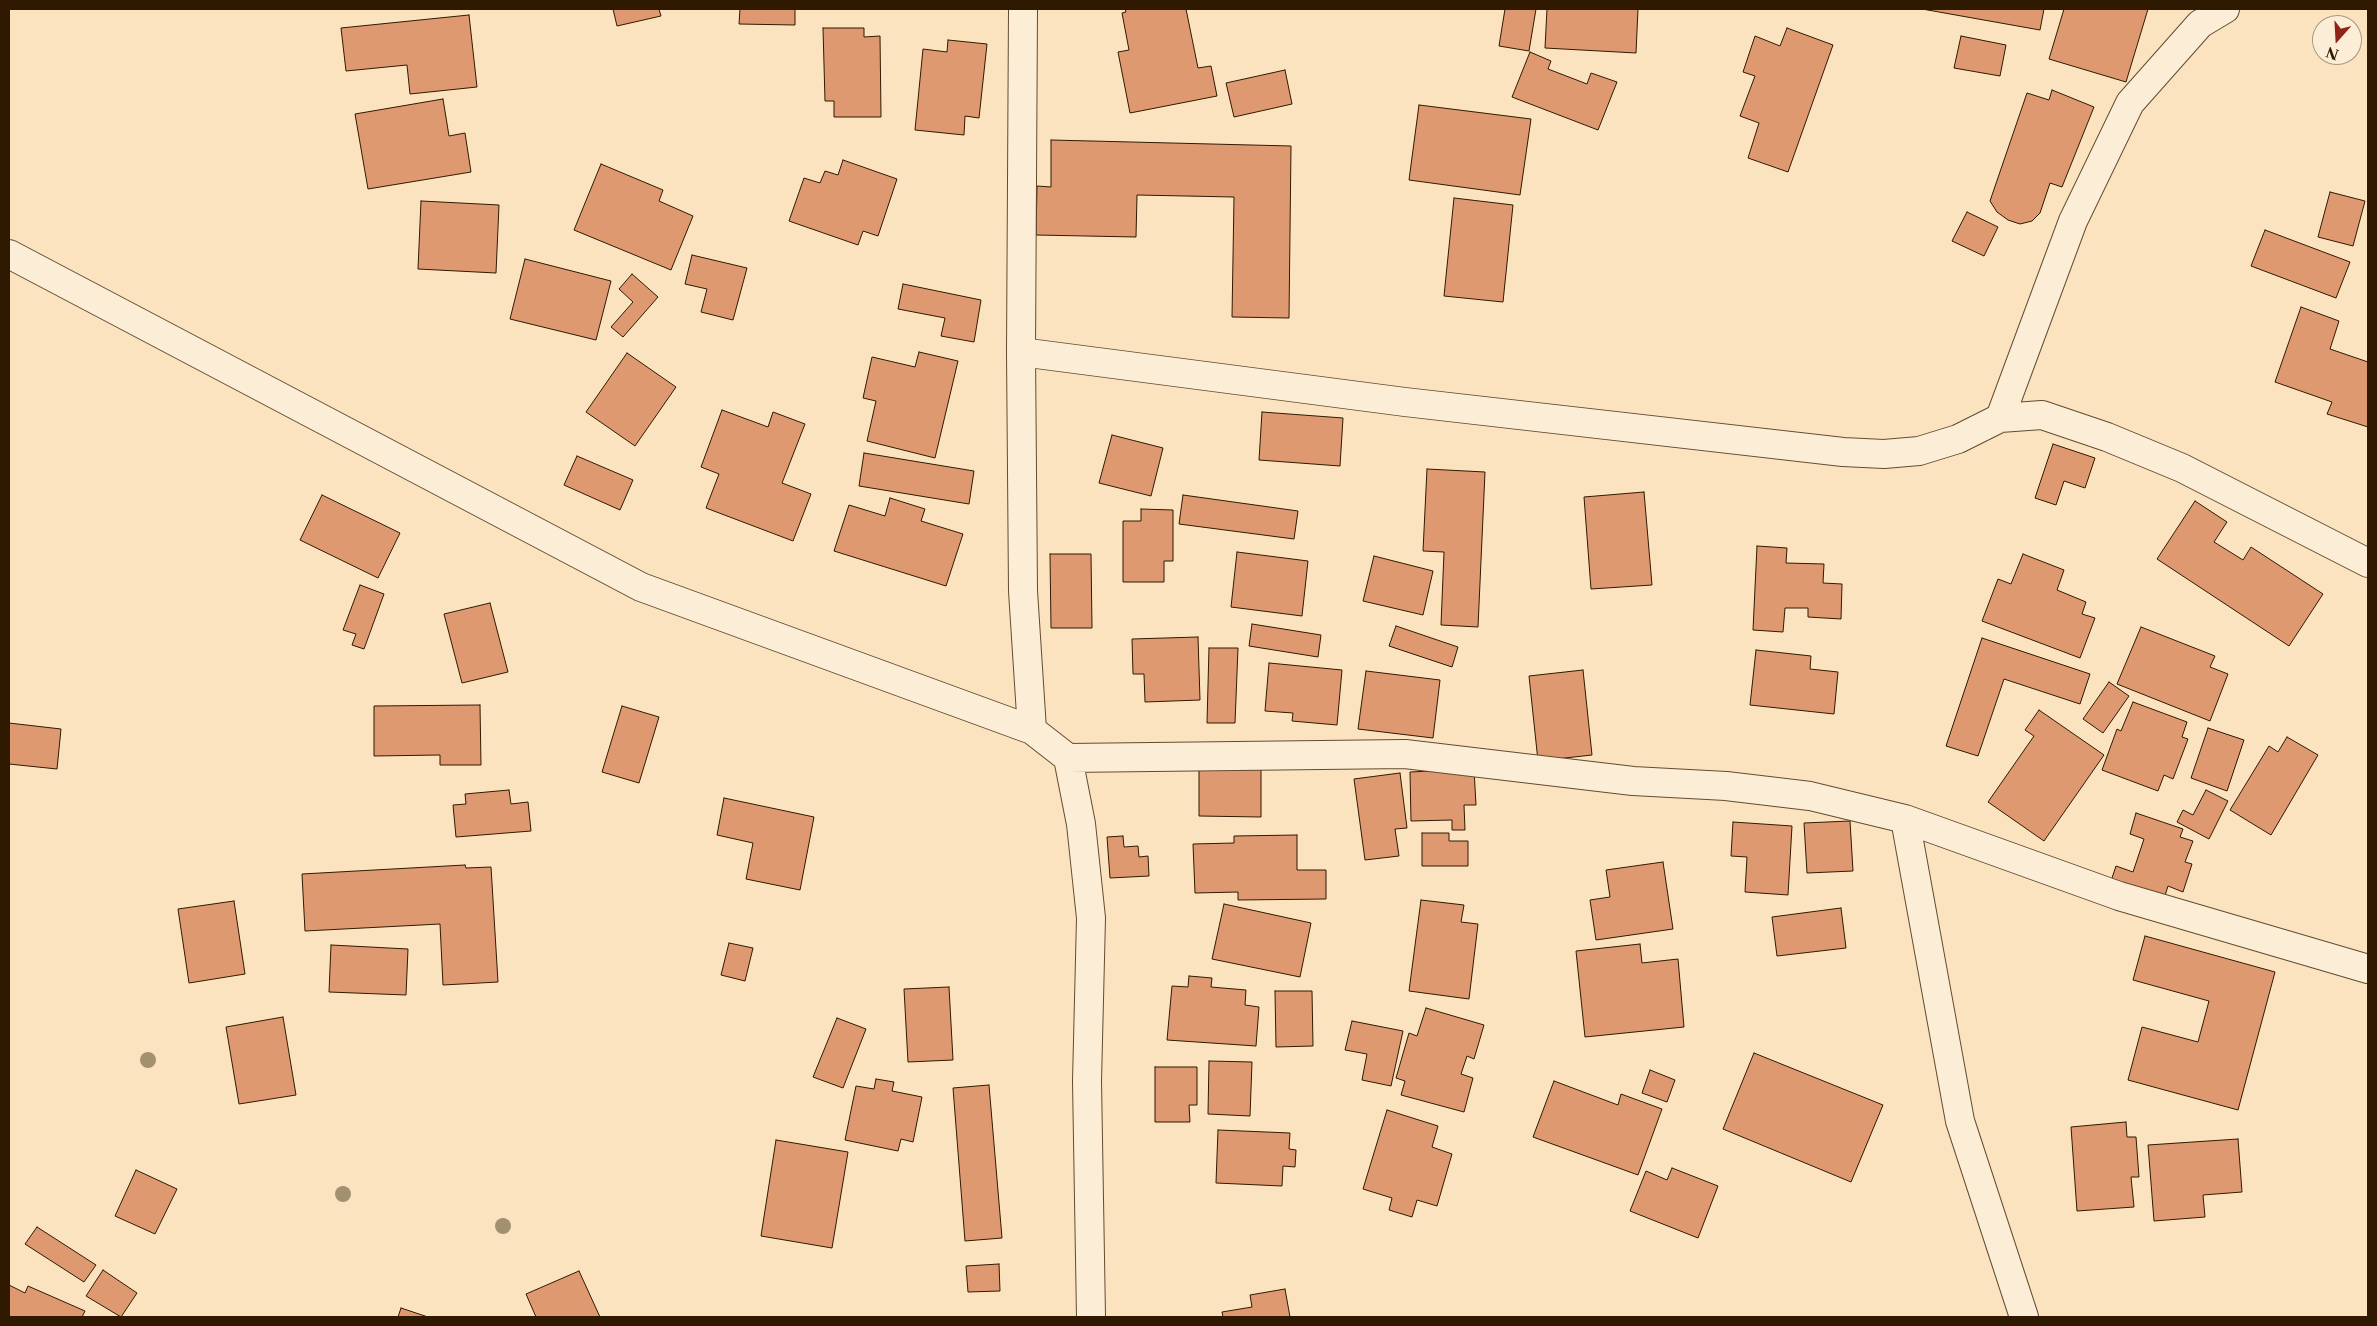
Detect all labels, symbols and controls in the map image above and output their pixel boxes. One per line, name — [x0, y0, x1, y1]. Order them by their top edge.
north arrow — [2312, 15, 2362, 65]
text: N — [2324, 43, 2341, 64]

